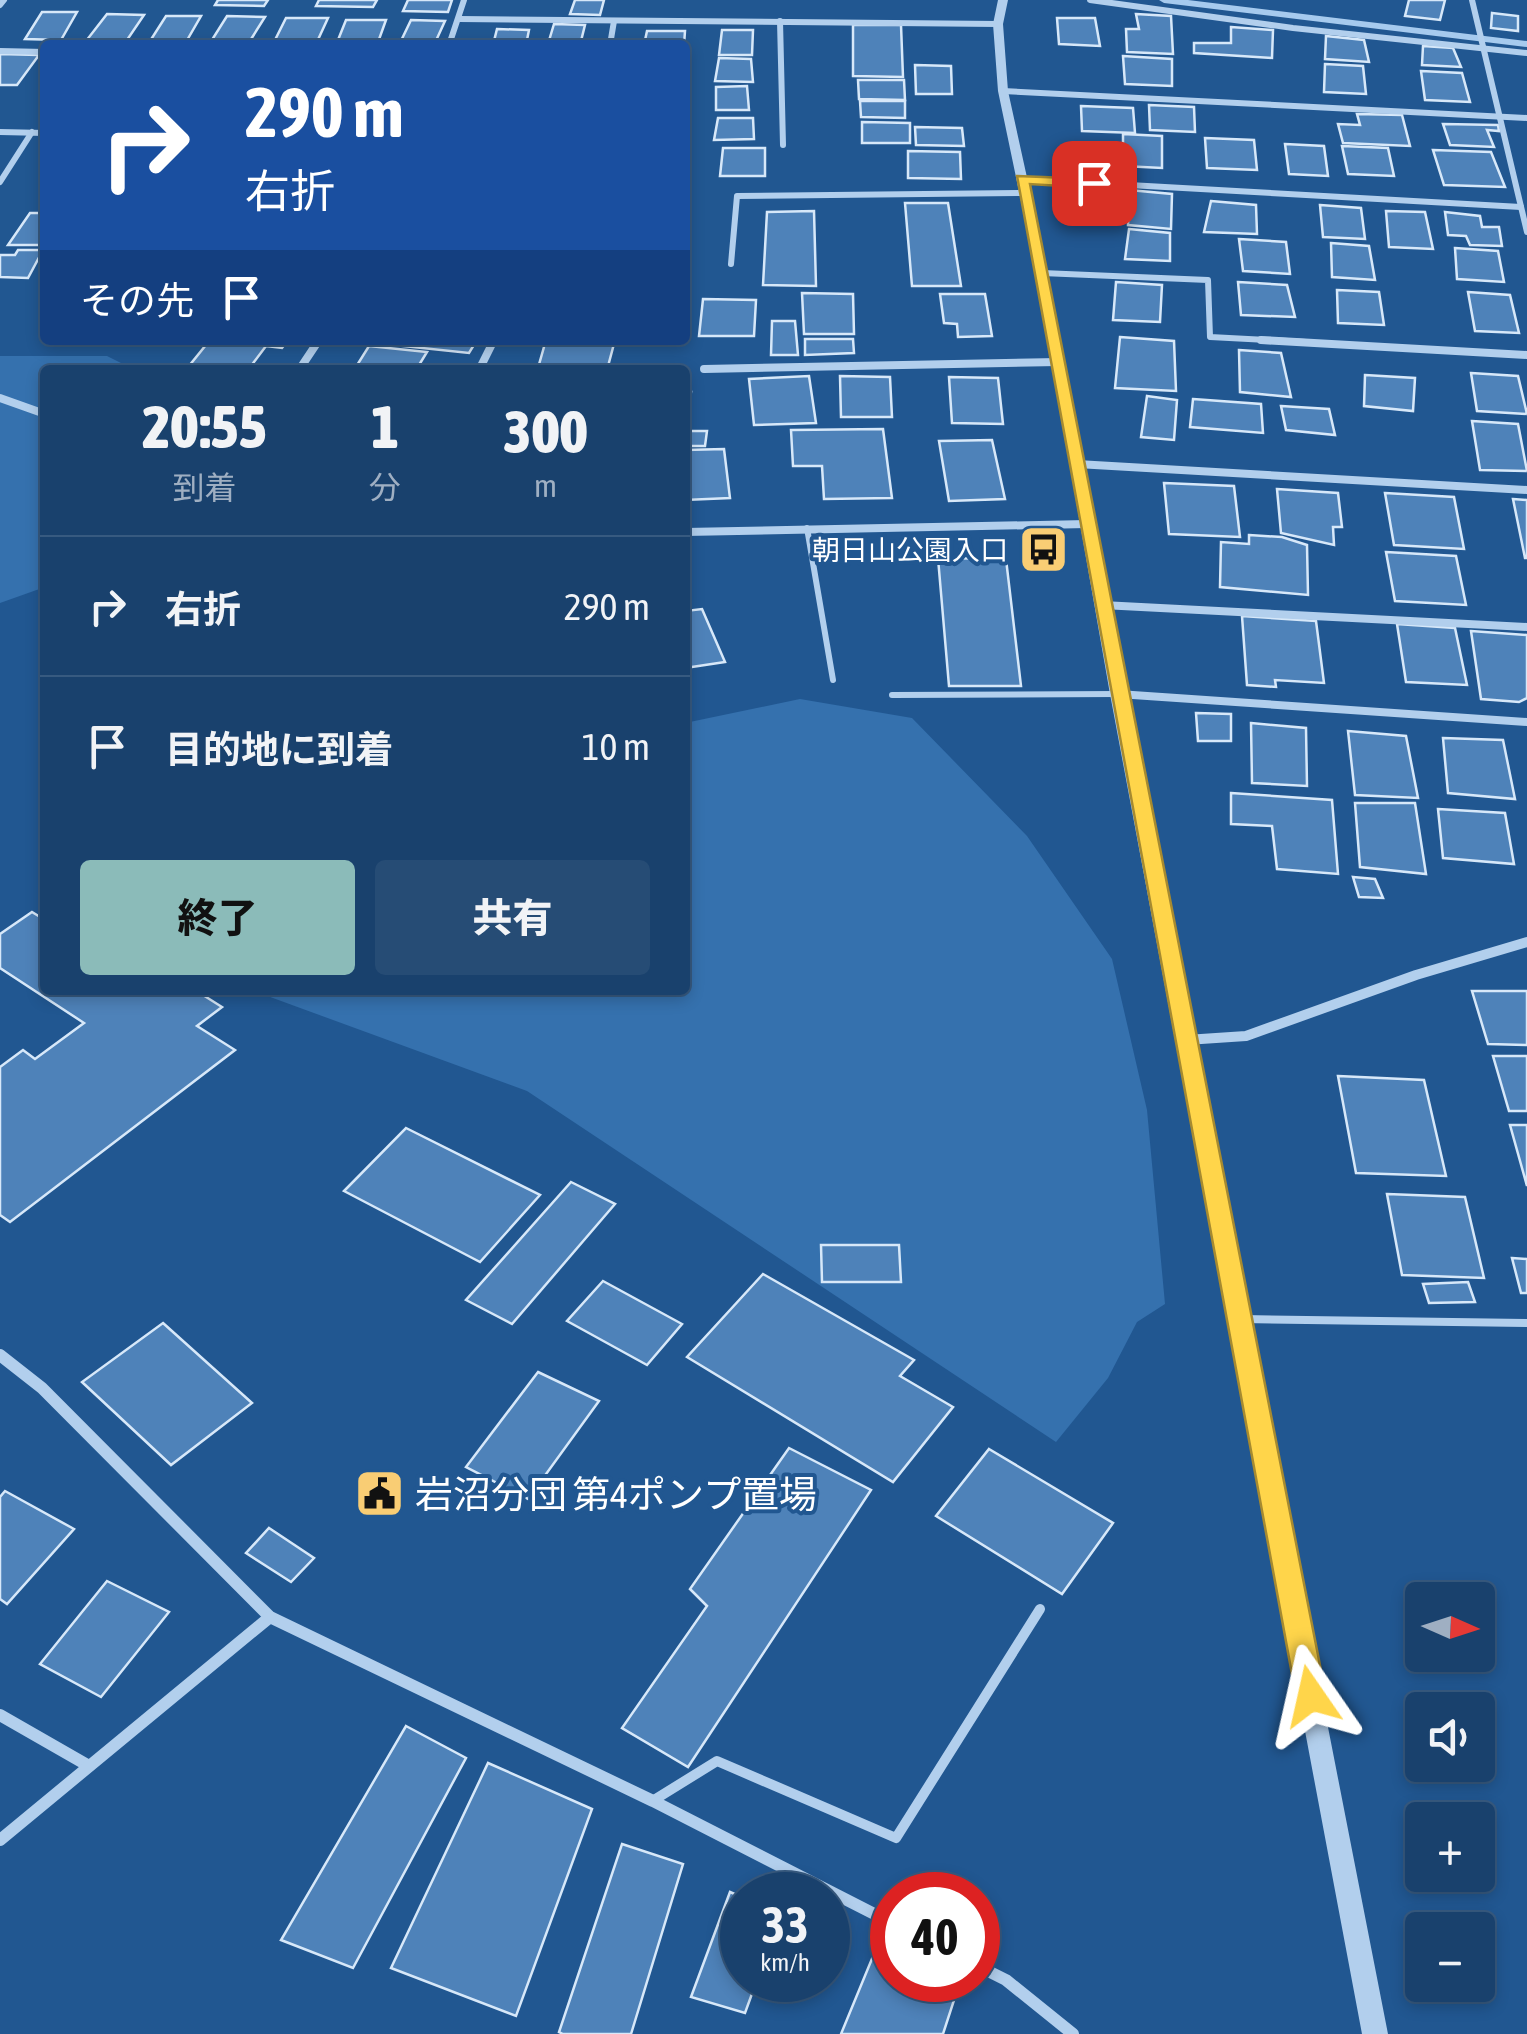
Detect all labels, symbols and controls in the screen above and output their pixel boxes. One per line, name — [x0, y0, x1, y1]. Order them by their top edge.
text: 290 m — [245, 72, 404, 152]
icon: right — [80, 80, 210, 210]
pin — [1052, 141, 1137, 226]
icon: arrive — [1067, 156, 1122, 211]
text: 右折 — [245, 165, 335, 217]
icon: arrive — [214, 270, 269, 325]
text: その先 — [80, 279, 194, 322]
text: 20:55 — [142, 392, 267, 461]
text: 1 — [371, 392, 399, 461]
text: 300 — [503, 397, 588, 466]
text: m — [534, 467, 557, 504]
text: 到着 — [173, 469, 237, 506]
text: 分 — [369, 469, 401, 506]
bus stop icon: 朝日山公園入口 — [1017, 524, 1069, 576]
place label: 朝日山公園入口 — [812, 534, 1008, 566]
icon: right — [80, 579, 135, 634]
text: 290 m — [564, 585, 650, 628]
text: 右折 — [165, 588, 241, 631]
icon: arrive — [80, 719, 135, 774]
text: 10 m — [582, 725, 650, 768]
text: 目的地に到着 — [165, 728, 393, 771]
button: 終了 — [80, 860, 355, 975]
button: 共有 — [375, 860, 650, 975]
public building icon: 岩沼分団 第4ポンプ置場 — [354, 1468, 406, 1520]
place label: 岩沼分団 第4ポンプ置場 — [415, 1473, 817, 1516]
north arrow — [1405, 1582, 1495, 1672]
map controls — [1405, 1582, 1495, 2002]
position arrow — [1259, 1644, 1363, 1748]
button: sound — [1405, 1692, 1495, 1782]
button: + — [1405, 1802, 1495, 1892]
speed limit sign: 40 — [870, 1872, 1000, 2002]
text: 33 — [761, 1896, 808, 1954]
button: − — [1405, 1912, 1495, 2002]
text: km/h — [760, 1948, 810, 1976]

